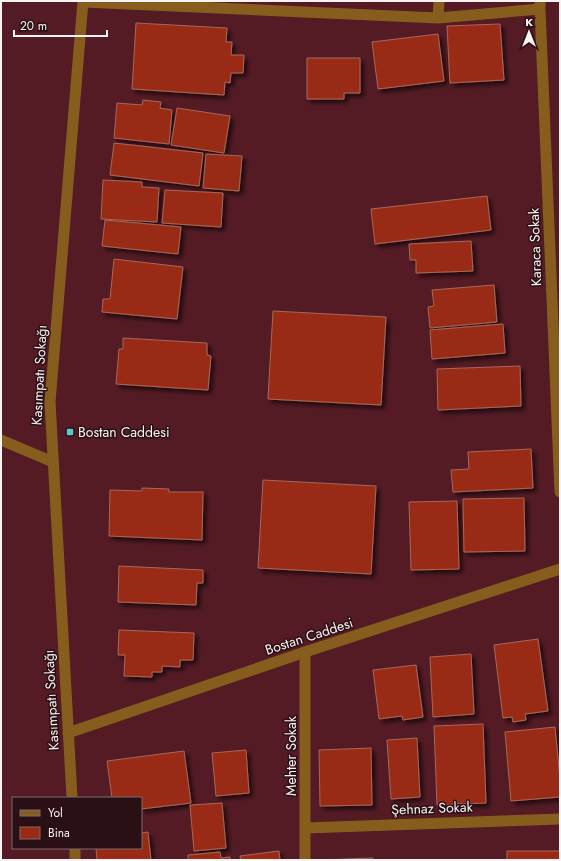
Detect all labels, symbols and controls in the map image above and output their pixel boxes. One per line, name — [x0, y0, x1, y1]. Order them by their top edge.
scale bar — [14, 12, 107, 38]
north arrow — [509, 12, 549, 52]
text: K — [525, 14, 533, 30]
text: 20 m — [20, 17, 47, 35]
street label: Karaca Sokak — [524, 207, 546, 286]
street label: Kasımpatı Sokağı — [26, 324, 52, 426]
place label: Bostan Caddesi — [78, 422, 170, 442]
marker: Bostan Caddesi — [65, 427, 75, 437]
street label: Bostan Caddesi — [262, 612, 356, 660]
street label: Kasımpatı Sokağı — [38, 649, 64, 751]
street label: Mehter Sokak — [281, 715, 301, 796]
legend — [12, 797, 142, 849]
street label: Şehnaz Sokak — [391, 797, 474, 819]
text: Yol — [48, 804, 63, 822]
text: Bina — [48, 824, 70, 842]

